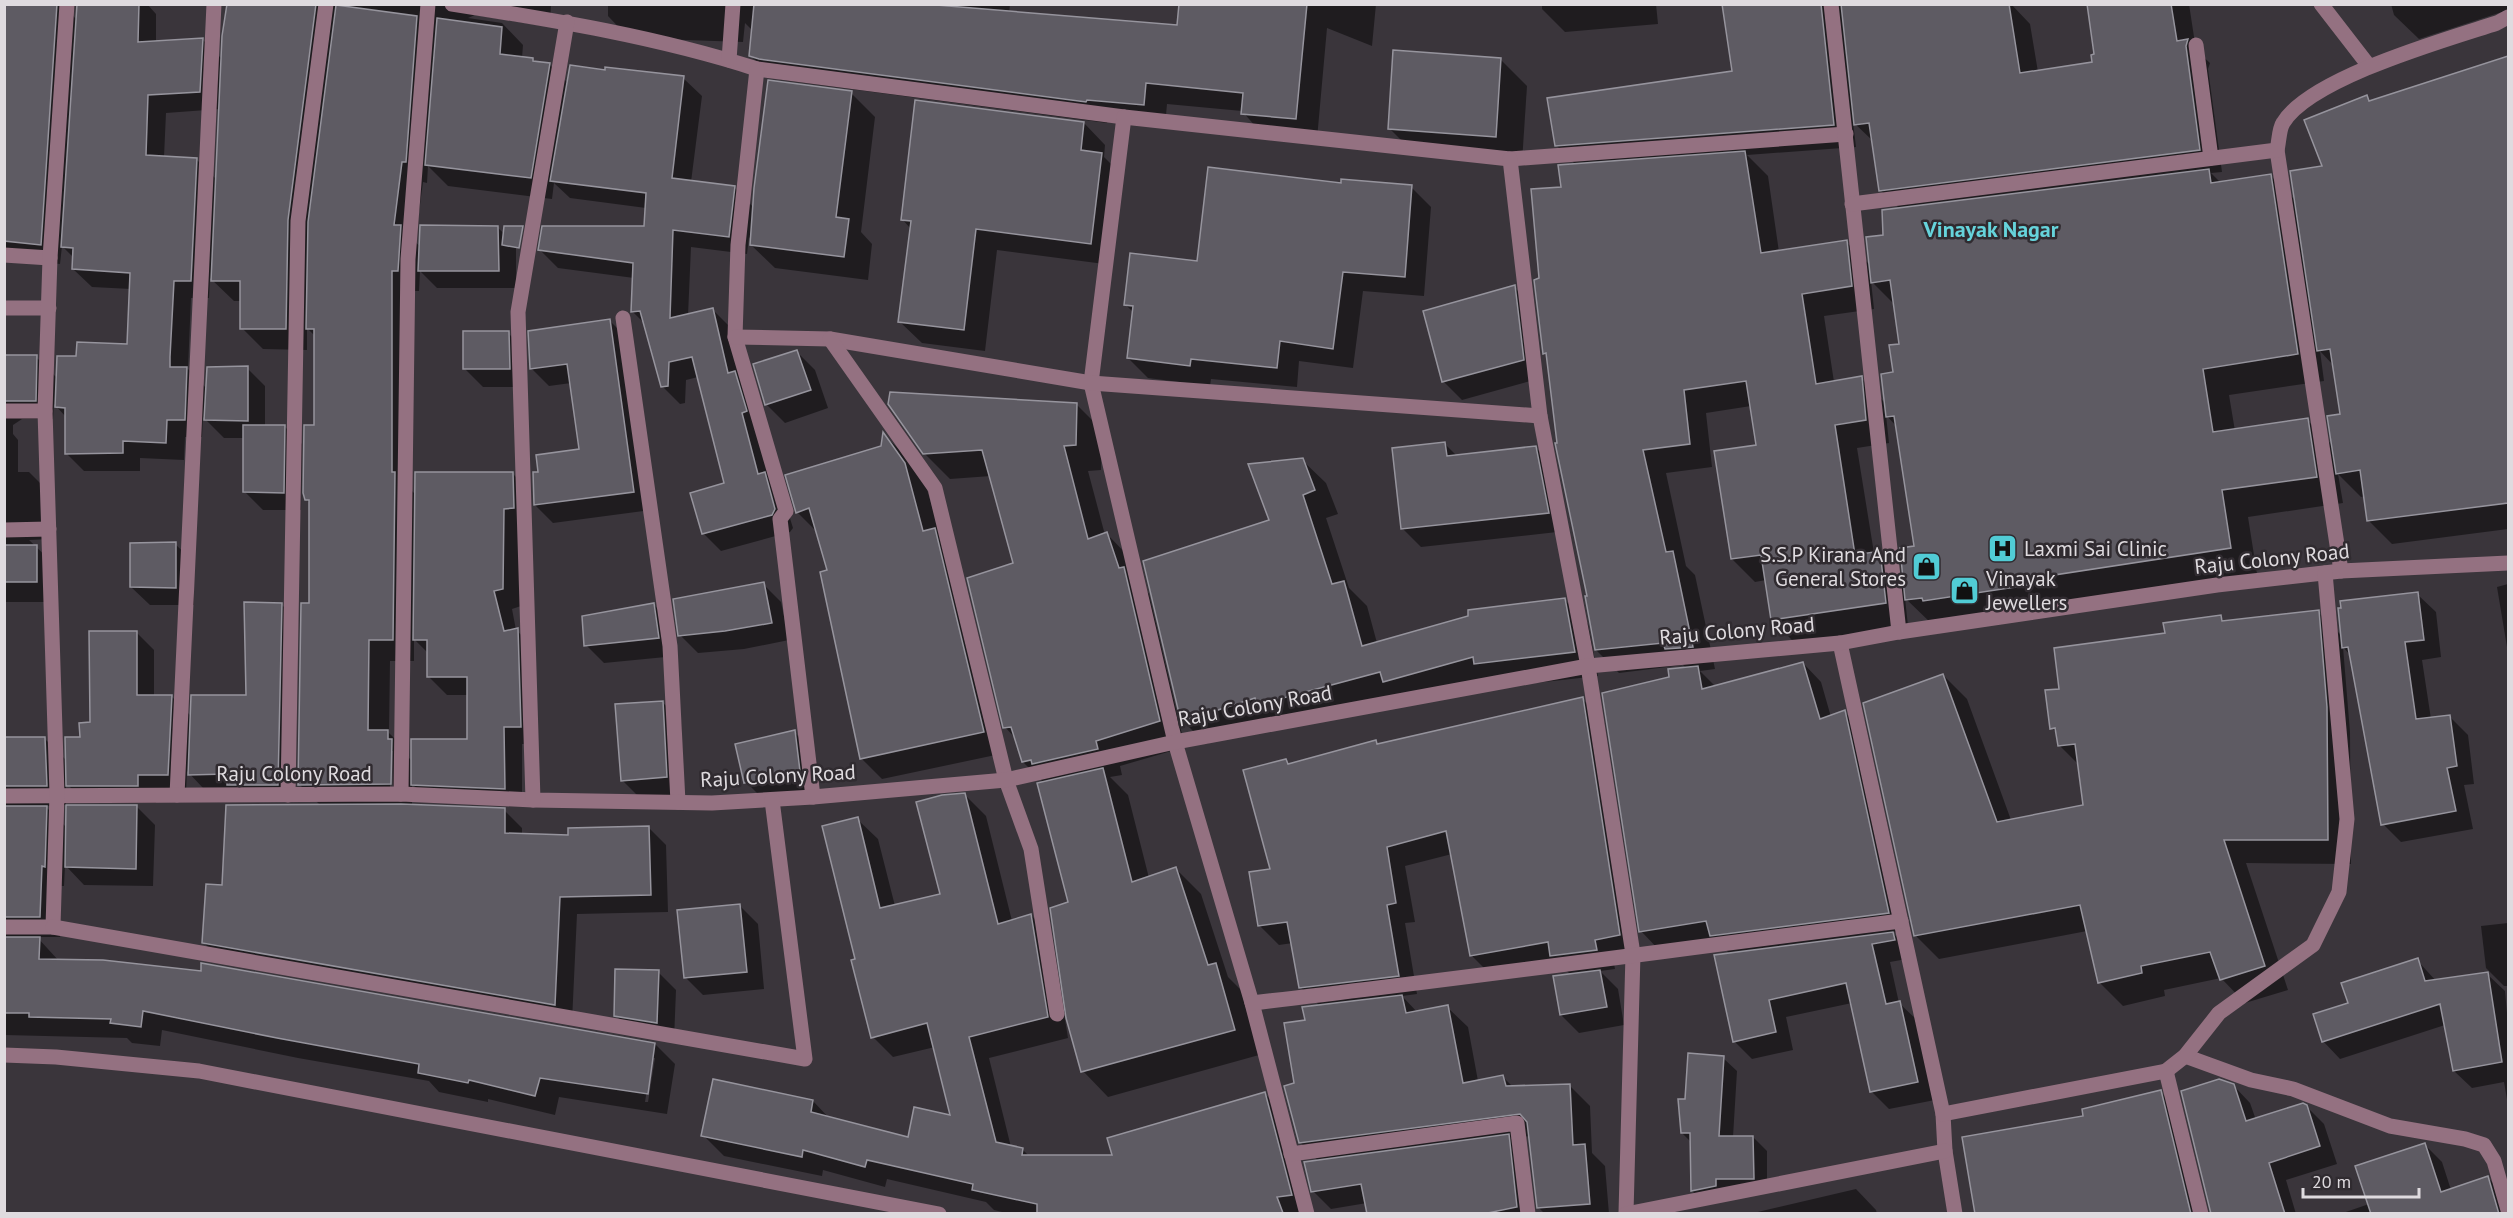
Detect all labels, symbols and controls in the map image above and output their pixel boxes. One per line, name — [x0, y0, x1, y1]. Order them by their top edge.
district label: Vinayak Nagar — [1923, 215, 2059, 243]
hospital icon: Laxmi Sai Clinic — [1987, 533, 2019, 565]
place label: Laxmi Sai Clinic — [2024, 535, 2167, 562]
street label: Raju Colony Road — [2193, 537, 2351, 580]
place label: S.S.P Kirana And General Stores — [1760, 541, 1906, 592]
shop icon: S.S.P Kirana And General Stores — [1911, 551, 1943, 583]
place label: Vinayak Jewellers — [1985, 565, 2067, 616]
shop icon: Vinayak Jewellers — [1949, 575, 1981, 607]
street label: Raju Colony Road — [1658, 610, 1816, 651]
street label: Raju Colony Road — [1176, 679, 1334, 732]
street label: Raju Colony Road — [700, 758, 856, 793]
street label: Raju Colony Road — [216, 760, 372, 787]
scale bar — [2303, 1161, 2418, 1199]
text: 20 m — [2312, 1170, 2351, 1193]

